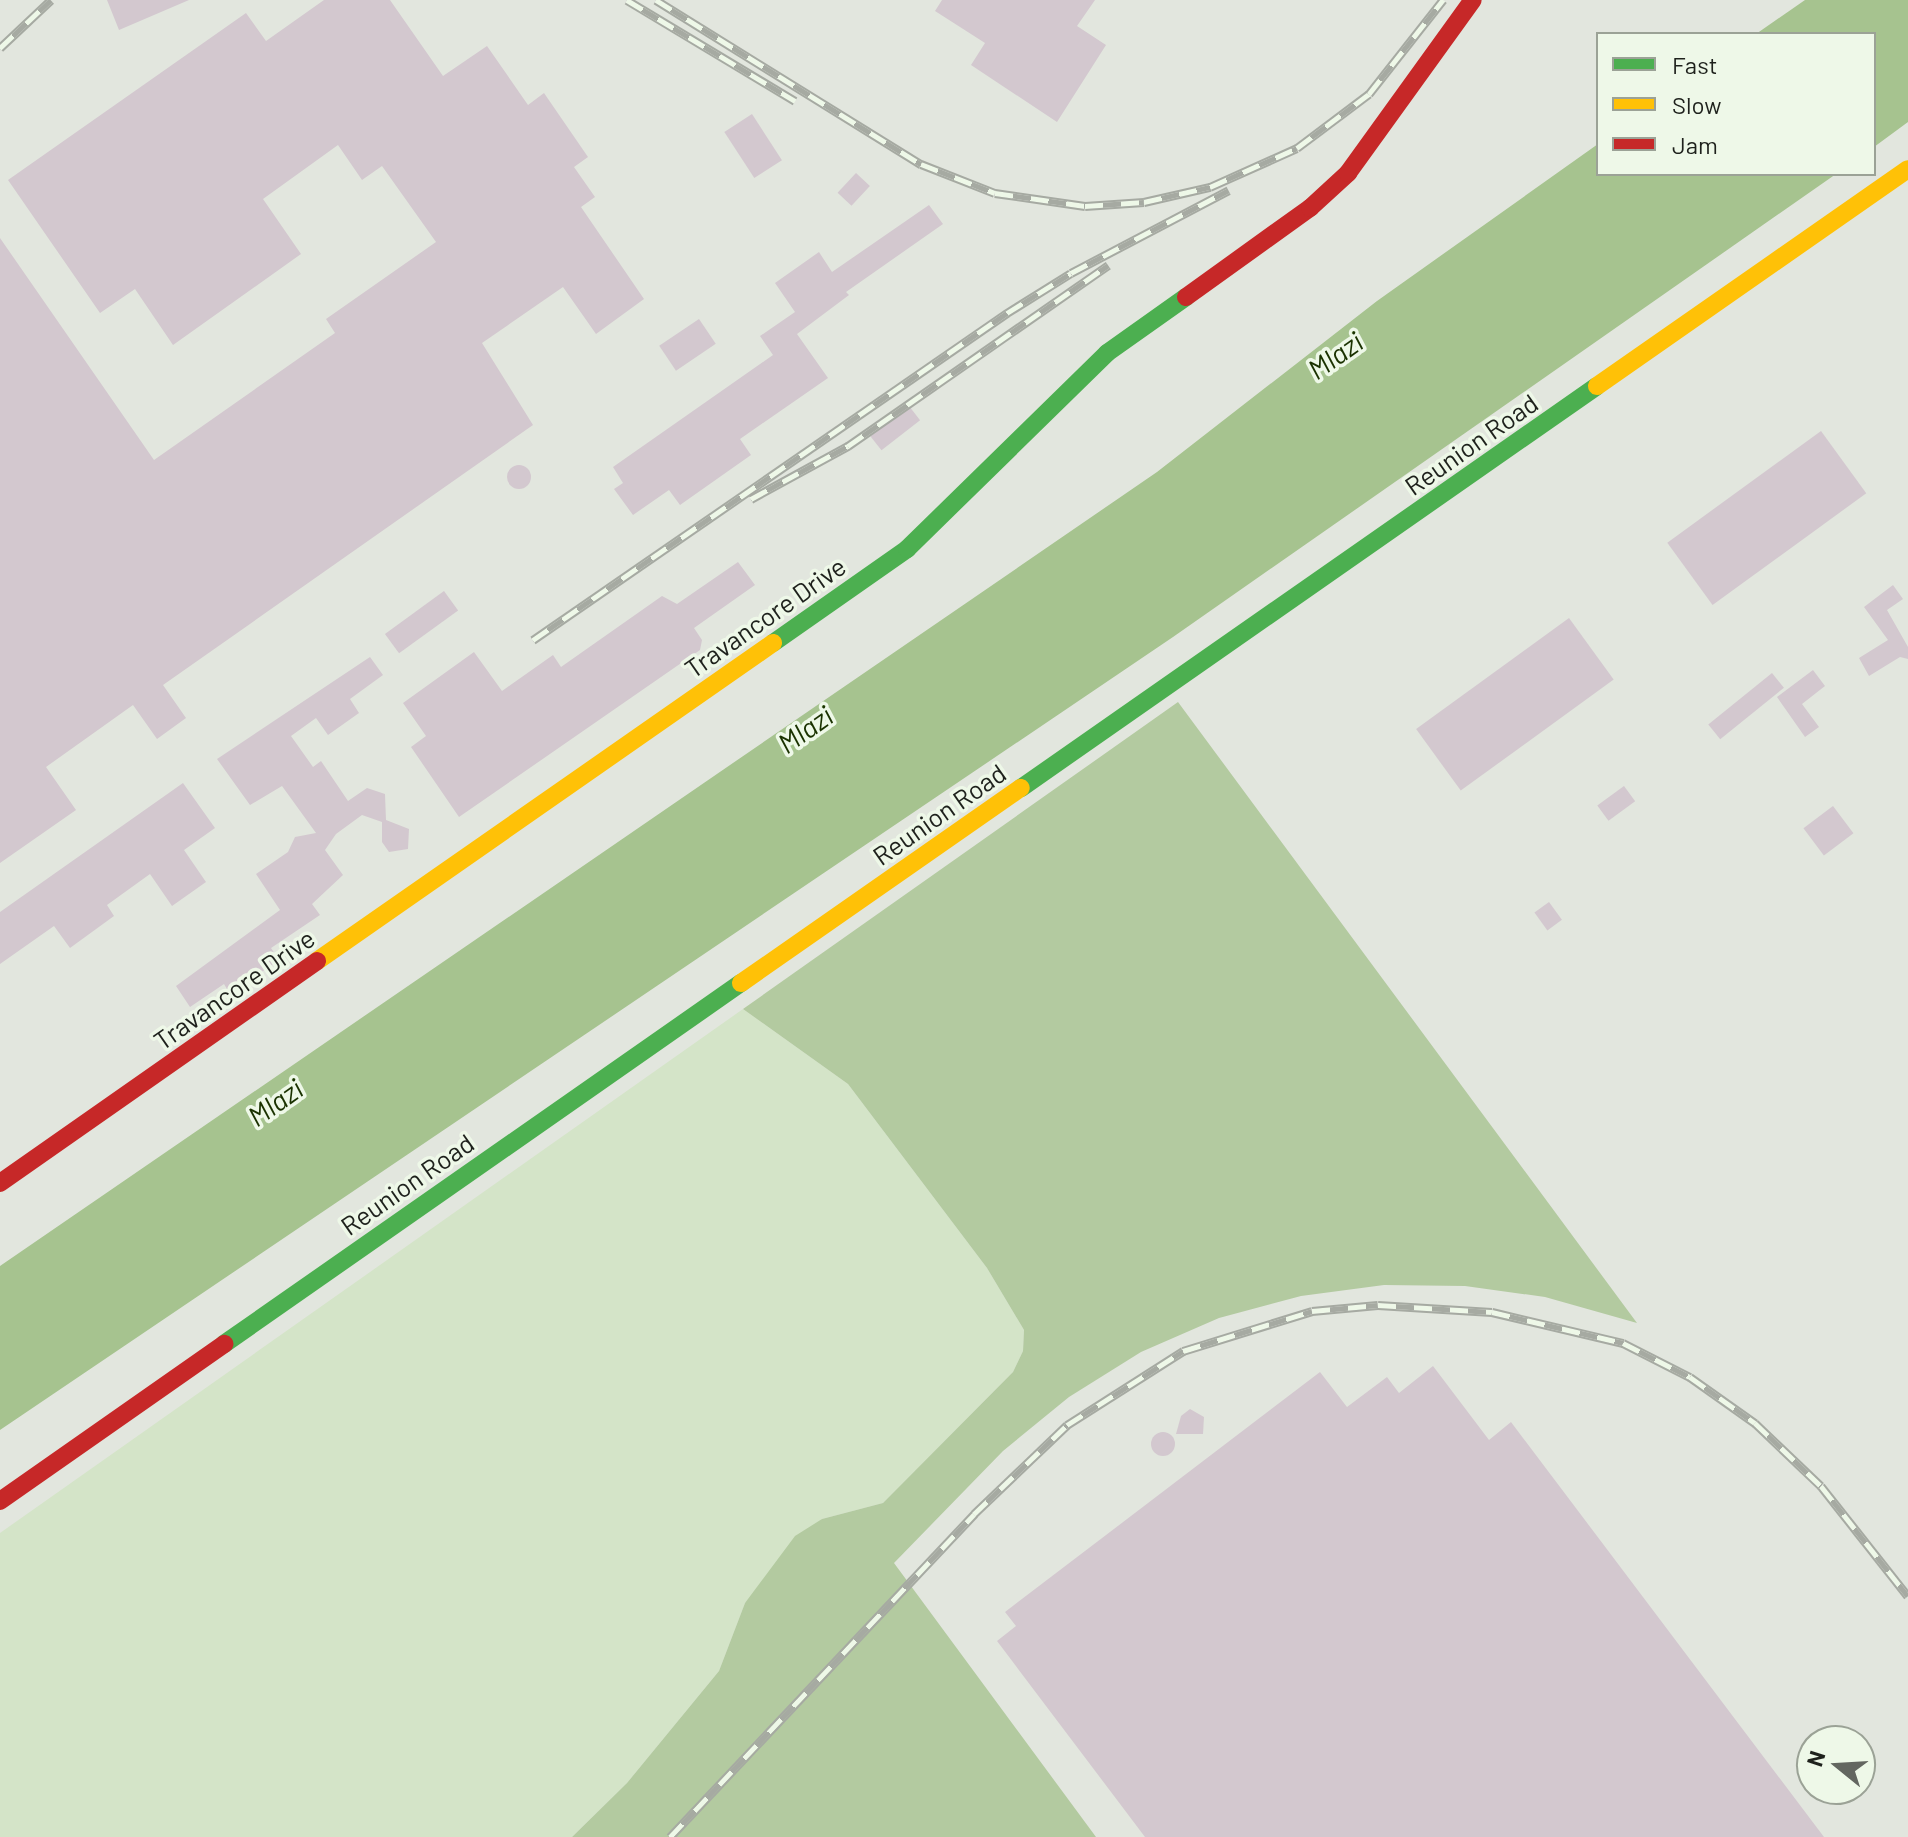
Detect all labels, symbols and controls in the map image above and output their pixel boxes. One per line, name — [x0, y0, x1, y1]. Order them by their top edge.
legend — [1596, 32, 1876, 176]
text: Fast — [1672, 50, 1717, 79]
text: Slow — [1672, 90, 1721, 119]
text: Jam — [1672, 130, 1718, 159]
water label: Mlazi — [1301, 324, 1369, 386]
street label: Reunion Road — [1399, 387, 1543, 501]
street label: Travancore Drive — [679, 550, 851, 684]
water label: Mlazi — [771, 698, 839, 760]
street label: Reunion Road — [867, 757, 1011, 871]
street label: Travancore Drive — [148, 922, 320, 1056]
water label: Mlazi — [241, 1071, 309, 1133]
street label: Reunion Road — [335, 1127, 479, 1241]
north arrow — [1796, 1725, 1876, 1805]
text: N — [1800, 1747, 1830, 1769]

